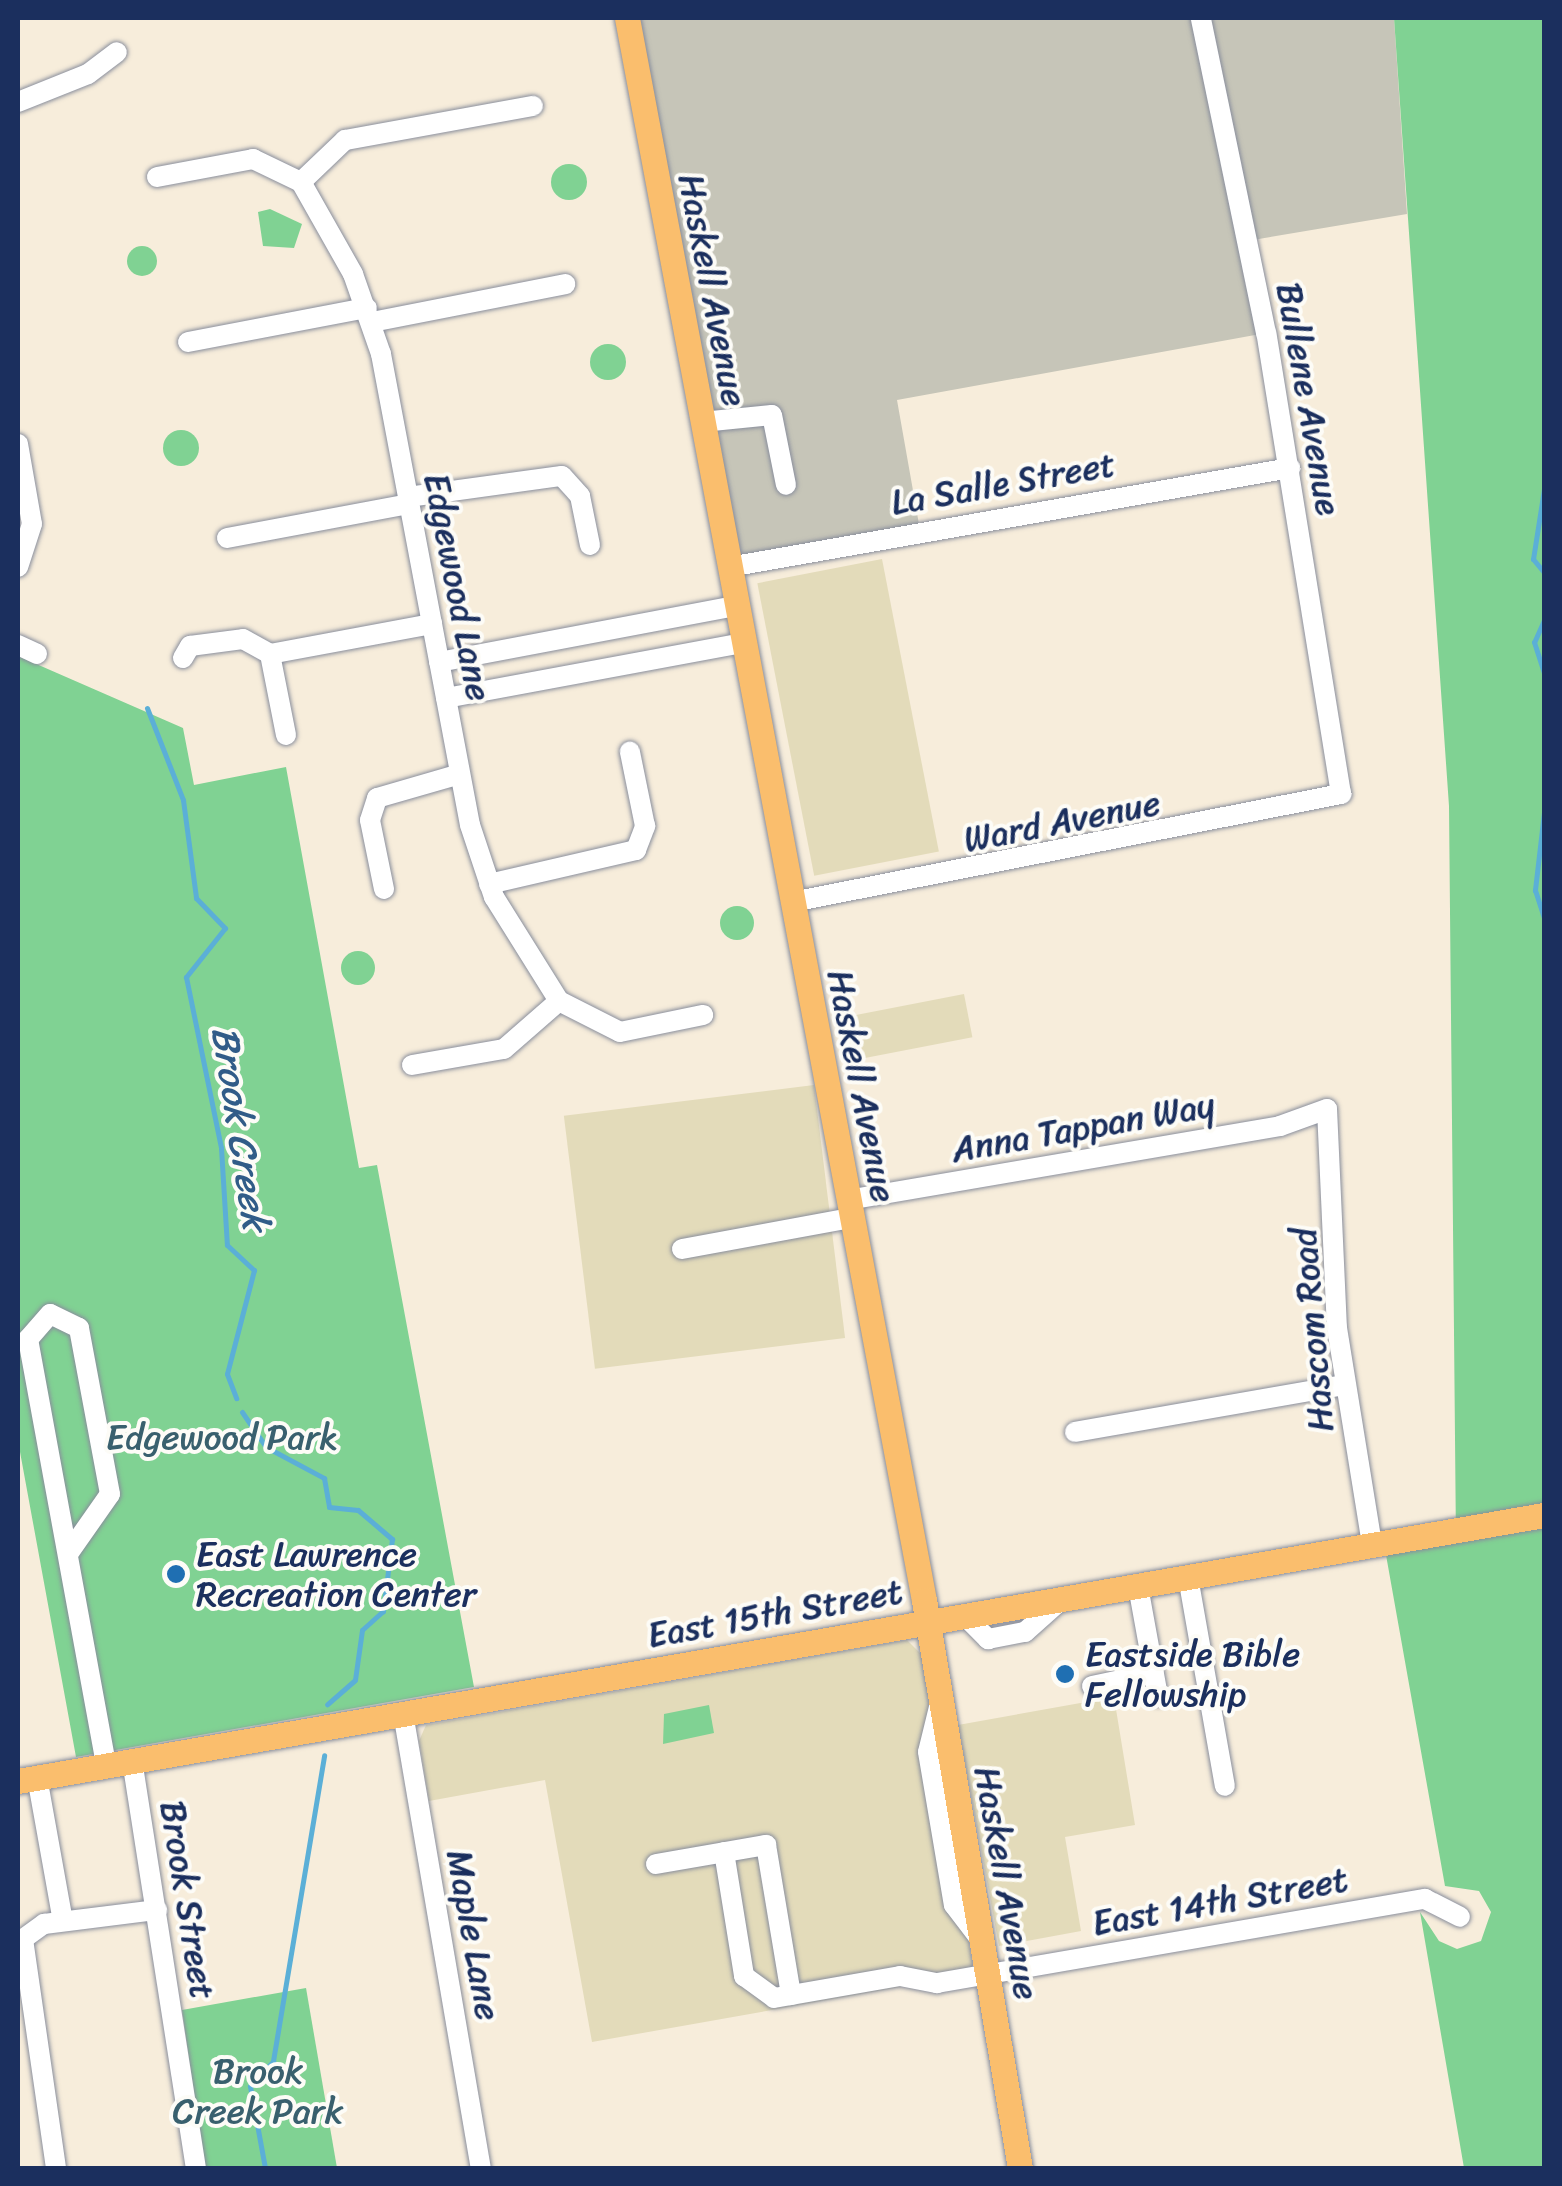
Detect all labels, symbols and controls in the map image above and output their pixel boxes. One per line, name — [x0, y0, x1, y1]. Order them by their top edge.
street label: Haskell Avenue — [670, 170, 756, 410]
street label: Bullene Avenue — [1268, 279, 1350, 519]
street label: La Salle Street — [886, 442, 1120, 524]
street label: Edgewood Lane — [415, 470, 501, 704]
street label: Ward Avenue — [961, 781, 1163, 861]
street label: Haskell Avenue — [819, 966, 905, 1206]
water label: Brook Creek — [201, 1022, 279, 1234]
street label: Anna Tappan Way — [948, 1083, 1218, 1171]
street label: Hascom Road — [1282, 1226, 1342, 1434]
park label: Edgewood Park — [106, 1416, 338, 1458]
place label: East Lawrence Recreation Center — [196, 1533, 478, 1615]
marker: East Lawrence Recreation Center — [165, 1563, 187, 1585]
street label: East 15th Street — [644, 1570, 906, 1656]
place label: Eastside Bible Fellowship — [1085, 1633, 1301, 1715]
marker: Eastside Bible Fellowship — [1054, 1663, 1076, 1685]
street label: Haskell Avenue — [966, 1763, 1048, 2003]
street label: Brook Street — [152, 1797, 224, 2003]
street label: Maple Lane — [438, 1847, 510, 2023]
street label: East 14th Street — [1089, 1858, 1351, 1944]
park label: Brook Creek Park — [172, 2050, 344, 2132]

